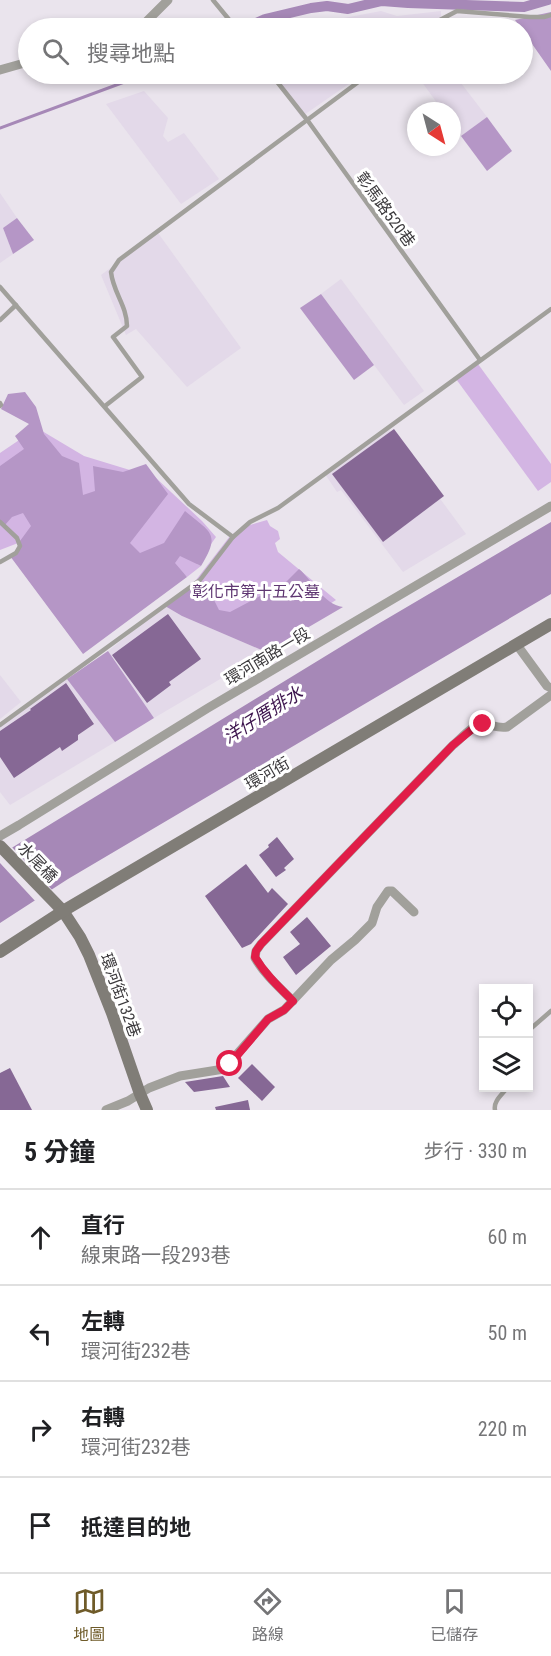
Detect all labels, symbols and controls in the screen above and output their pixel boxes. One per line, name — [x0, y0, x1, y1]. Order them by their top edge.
search box — [18, 18, 533, 84]
icon: search — [39, 35, 72, 68]
text: 搜尋地點 — [87, 41, 175, 66]
north arrow — [407, 102, 461, 156]
street label: 彰馬路520巷 — [352, 168, 419, 250]
park label: 彰化市第十五公墓 — [192, 582, 320, 601]
street label: 環河南路一段 — [221, 624, 313, 689]
water label: 洋仔厝排水 — [219, 681, 307, 747]
route end — [469, 710, 495, 736]
street label: 環河街 — [242, 753, 293, 794]
street label: 水尾橋 — [14, 838, 61, 886]
street label: 環河街132巷 — [97, 951, 144, 1040]
map controls — [479, 984, 533, 1092]
button: locate — [479, 984, 533, 1038]
button: layers — [479, 1038, 533, 1092]
route start — [216, 1050, 242, 1076]
text: 5 分鐘 — [24, 1137, 95, 1167]
text: 步行 · 330 m — [424, 1139, 527, 1163]
text: 直行 — [81, 1213, 125, 1238]
icon: ahead — [24, 1221, 57, 1254]
text: 60 m — [488, 1225, 527, 1249]
text: 線東路一段293巷 — [81, 1243, 231, 1267]
text: 左轉 — [81, 1309, 125, 1334]
icon: left — [24, 1317, 57, 1350]
text: 50 m — [488, 1321, 527, 1345]
text: 環河街232巷 — [81, 1339, 191, 1363]
text: 右轉 — [81, 1405, 125, 1430]
icon: right — [24, 1413, 57, 1446]
text: 220 m — [478, 1417, 527, 1441]
text: 環河街232巷 — [81, 1435, 191, 1459]
icon: arrive — [24, 1509, 57, 1542]
text: 抵達目的地 — [81, 1515, 191, 1540]
tab: 地圖 — [73, 1585, 106, 1645]
tab: 路線 — [251, 1585, 284, 1645]
tab: 已儲存 — [430, 1585, 478, 1645]

